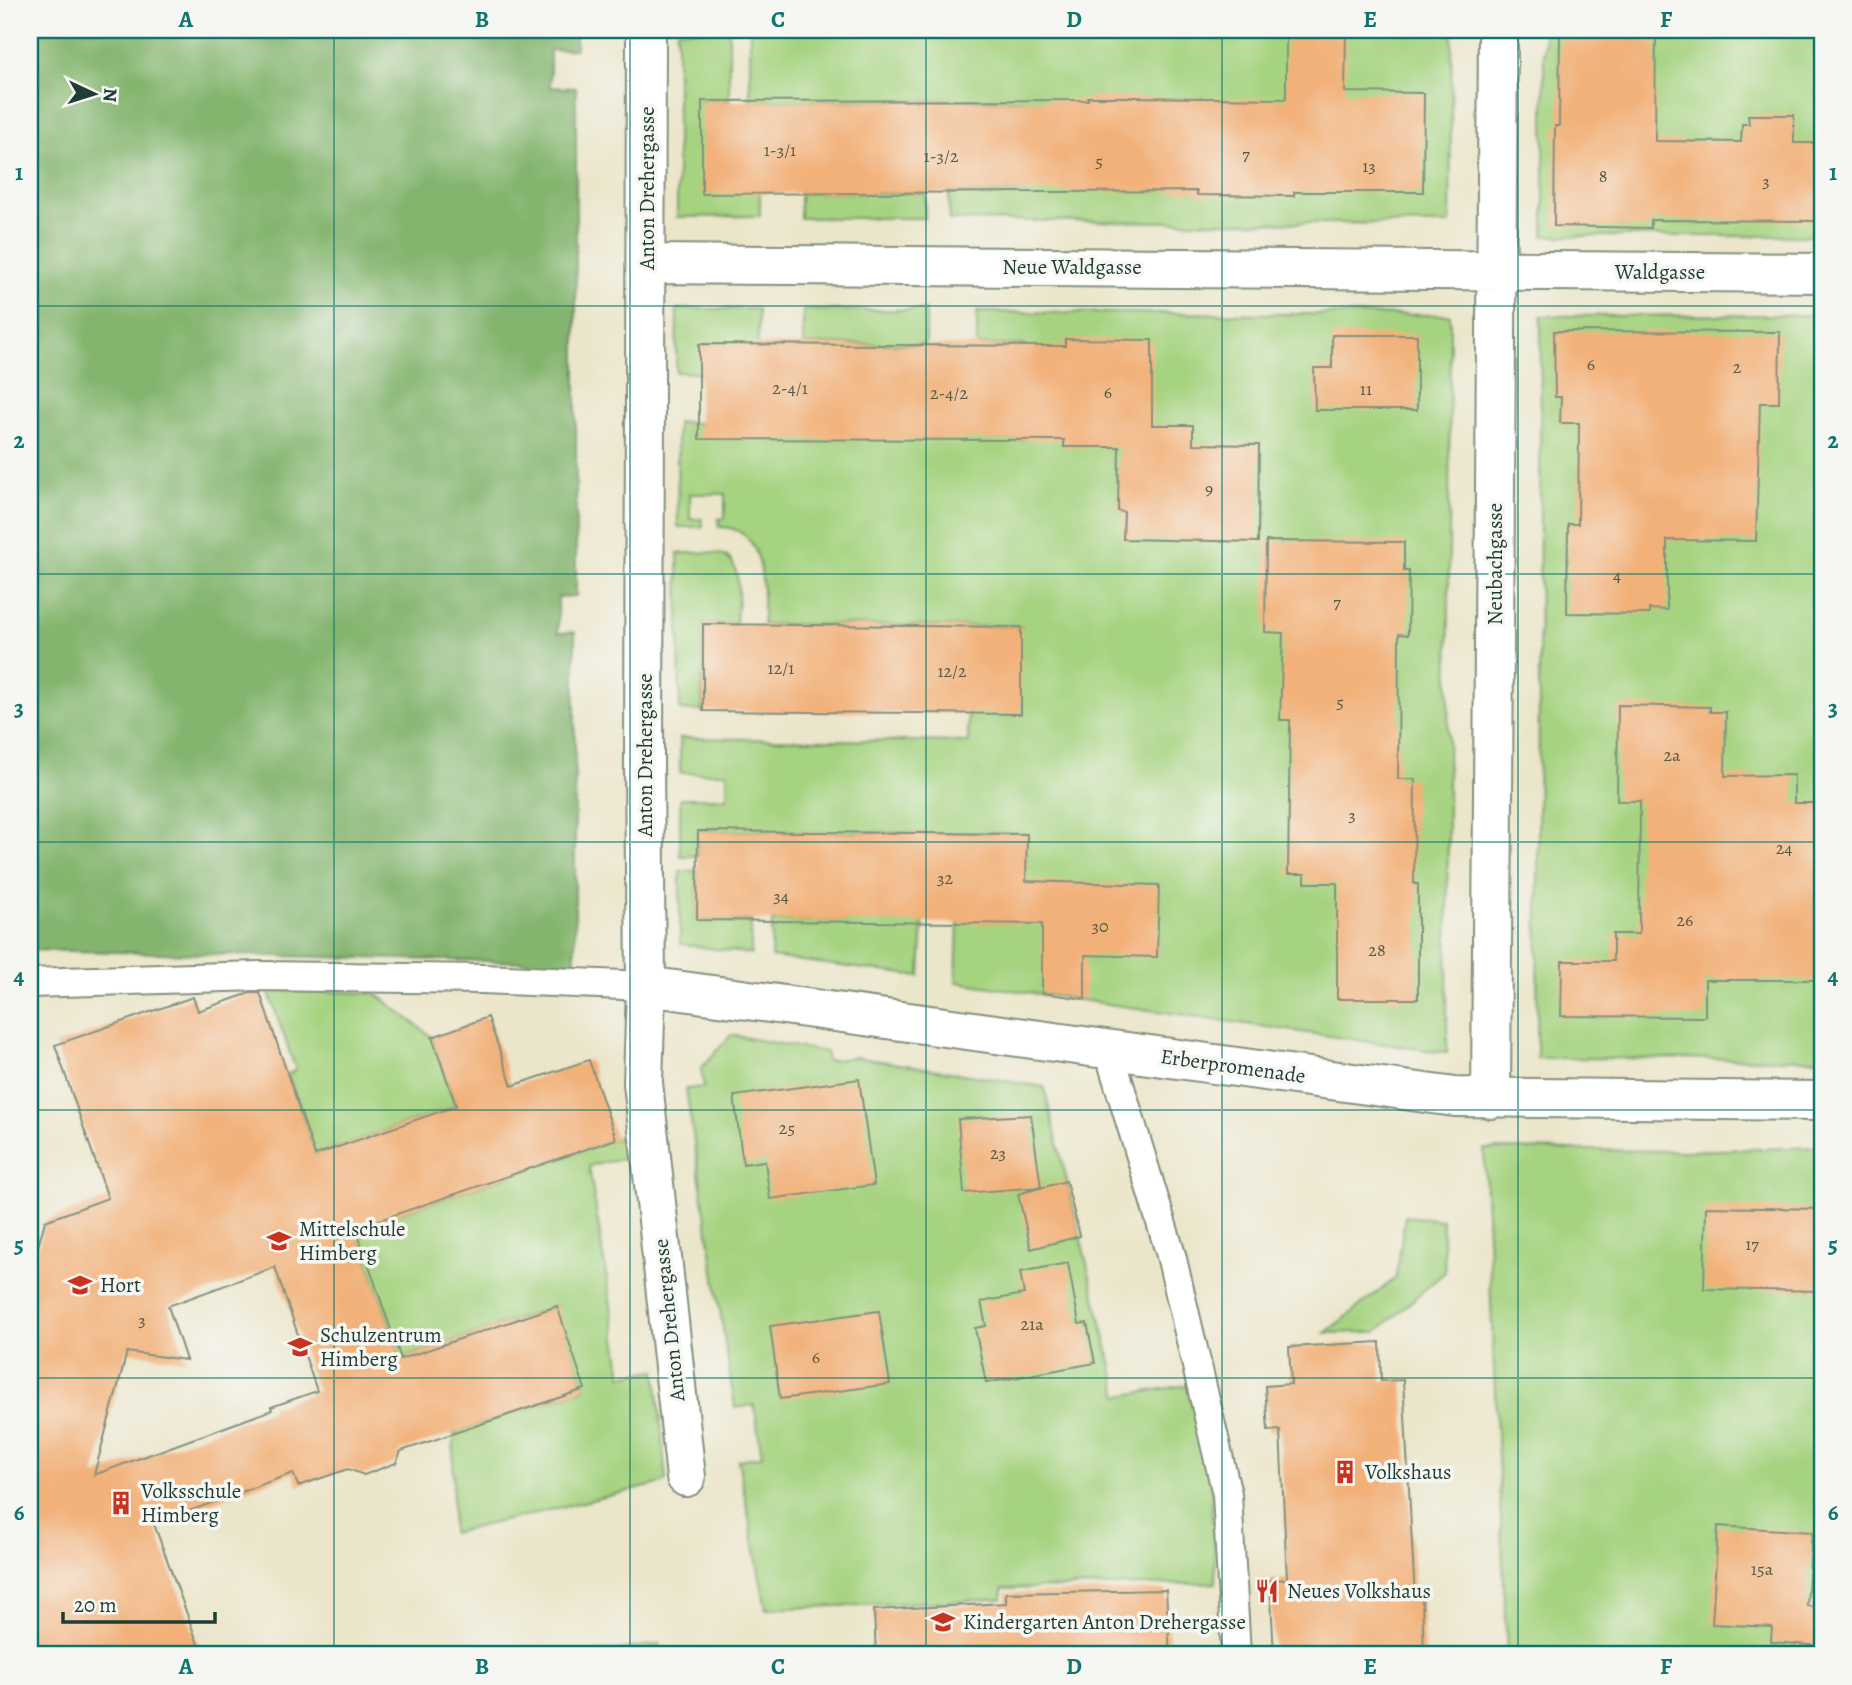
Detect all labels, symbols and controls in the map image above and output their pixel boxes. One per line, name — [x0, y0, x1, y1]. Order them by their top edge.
text: A — [178, 4, 194, 35]
text: B — [475, 4, 489, 35]
text: C — [771, 4, 785, 35]
text: D — [1066, 4, 1082, 35]
text: E — [1363, 4, 1377, 35]
text: F — [1660, 4, 1673, 35]
north arrow — [60, 60, 130, 130]
text: N — [96, 87, 123, 103]
street label: Anton Drehergasse — [633, 106, 661, 271]
house number: 1-3/1 — [764, 138, 796, 162]
house number: 7 — [1242, 142, 1250, 166]
house number: 1-3/2 — [924, 144, 959, 168]
house number: 5 — [1095, 149, 1103, 173]
house number: 13 — [1362, 154, 1376, 178]
text: 1 — [15, 157, 23, 188]
text: 1 — [1829, 157, 1837, 188]
house number: 8 — [1599, 164, 1607, 188]
house number: 3 — [1762, 169, 1770, 193]
street label: Neue Waldgasse — [1002, 253, 1142, 281]
street label: Waldgasse — [1614, 258, 1705, 286]
house number: 6 — [1587, 352, 1595, 376]
house number: 2 — [1733, 355, 1742, 379]
house number: 2-4/1 — [772, 376, 808, 400]
house number: 11 — [1360, 377, 1372, 401]
house number: 6 — [1104, 380, 1112, 404]
house number: 2-4/2 — [930, 381, 968, 405]
text: 2 — [13, 425, 25, 456]
text: 2 — [1827, 425, 1839, 456]
house number: 9 — [1205, 477, 1213, 501]
street label: Neubachgasse — [1481, 503, 1509, 625]
house number: 4 — [1613, 563, 1621, 587]
house number: 7 — [1333, 590, 1341, 614]
house number: 12/1 — [768, 656, 794, 680]
house number: 12/2 — [937, 659, 967, 683]
street label: Anton Drehergasse — [631, 673, 659, 838]
house number: 5 — [1336, 690, 1344, 714]
text: 3 — [14, 693, 24, 724]
text: 3 — [1828, 693, 1838, 724]
house number: 2a — [1664, 743, 1681, 767]
house number: 3 — [1348, 803, 1356, 827]
house number: 24 — [1776, 836, 1792, 860]
house number: 32 — [937, 866, 953, 890]
house number: 34 — [773, 884, 789, 908]
house number: 26 — [1677, 908, 1693, 932]
house number: 30 — [1091, 914, 1109, 938]
house number: 28 — [1368, 938, 1386, 962]
text: 4 — [14, 961, 25, 992]
text: 4 — [1828, 961, 1839, 992]
street label: Erberpromenade — [1159, 1042, 1307, 1090]
house number: 25 — [779, 1116, 795, 1140]
house number: 23 — [990, 1141, 1006, 1165]
place label: Mittelschule Himberg — [299, 1215, 405, 1267]
school or university icon: Mittelschule Himberg — [265, 1227, 293, 1255]
text: 5 — [14, 1229, 24, 1260]
text: 5 — [1828, 1229, 1838, 1260]
house number: 17 — [1745, 1232, 1759, 1256]
street label: Anton Drehergasse — [647, 1237, 692, 1404]
school or university icon: Hort — [66, 1271, 94, 1299]
place label: Hort — [100, 1271, 141, 1299]
house number: 3 — [138, 1308, 146, 1332]
house number: 21a — [1020, 1312, 1044, 1336]
place label: Schulzentrum Himberg — [320, 1321, 442, 1373]
school or university icon: Schulzentrum Himberg — [286, 1333, 314, 1361]
house number: 6 — [812, 1345, 820, 1369]
building icon: Volkshaus — [1331, 1458, 1359, 1486]
place label: Volkshaus — [1364, 1458, 1452, 1486]
place label: Volksschule Himberg — [140, 1477, 241, 1529]
building icon: Volksschule Himberg — [107, 1489, 135, 1517]
text: 6 — [14, 1497, 25, 1528]
text: 6 — [1828, 1497, 1839, 1528]
house number: 15a — [1751, 1557, 1774, 1581]
restaurant icon: Neues Volkshaus — [1253, 1577, 1281, 1605]
place label: Neues Volkshaus — [1287, 1577, 1431, 1605]
scale bar — [63, 1580, 215, 1624]
text: 20 m — [74, 1591, 117, 1619]
school or university icon: Kindergarten Anton Drehergasse — [929, 1608, 957, 1636]
place label: Kindergarten Anton Drehergasse — [963, 1608, 1246, 1636]
text: A — [178, 1651, 194, 1682]
text: B — [475, 1651, 489, 1682]
text: C — [771, 1651, 785, 1682]
text: D — [1066, 1651, 1082, 1682]
text: E — [1363, 1651, 1377, 1682]
text: F — [1660, 1651, 1673, 1682]

